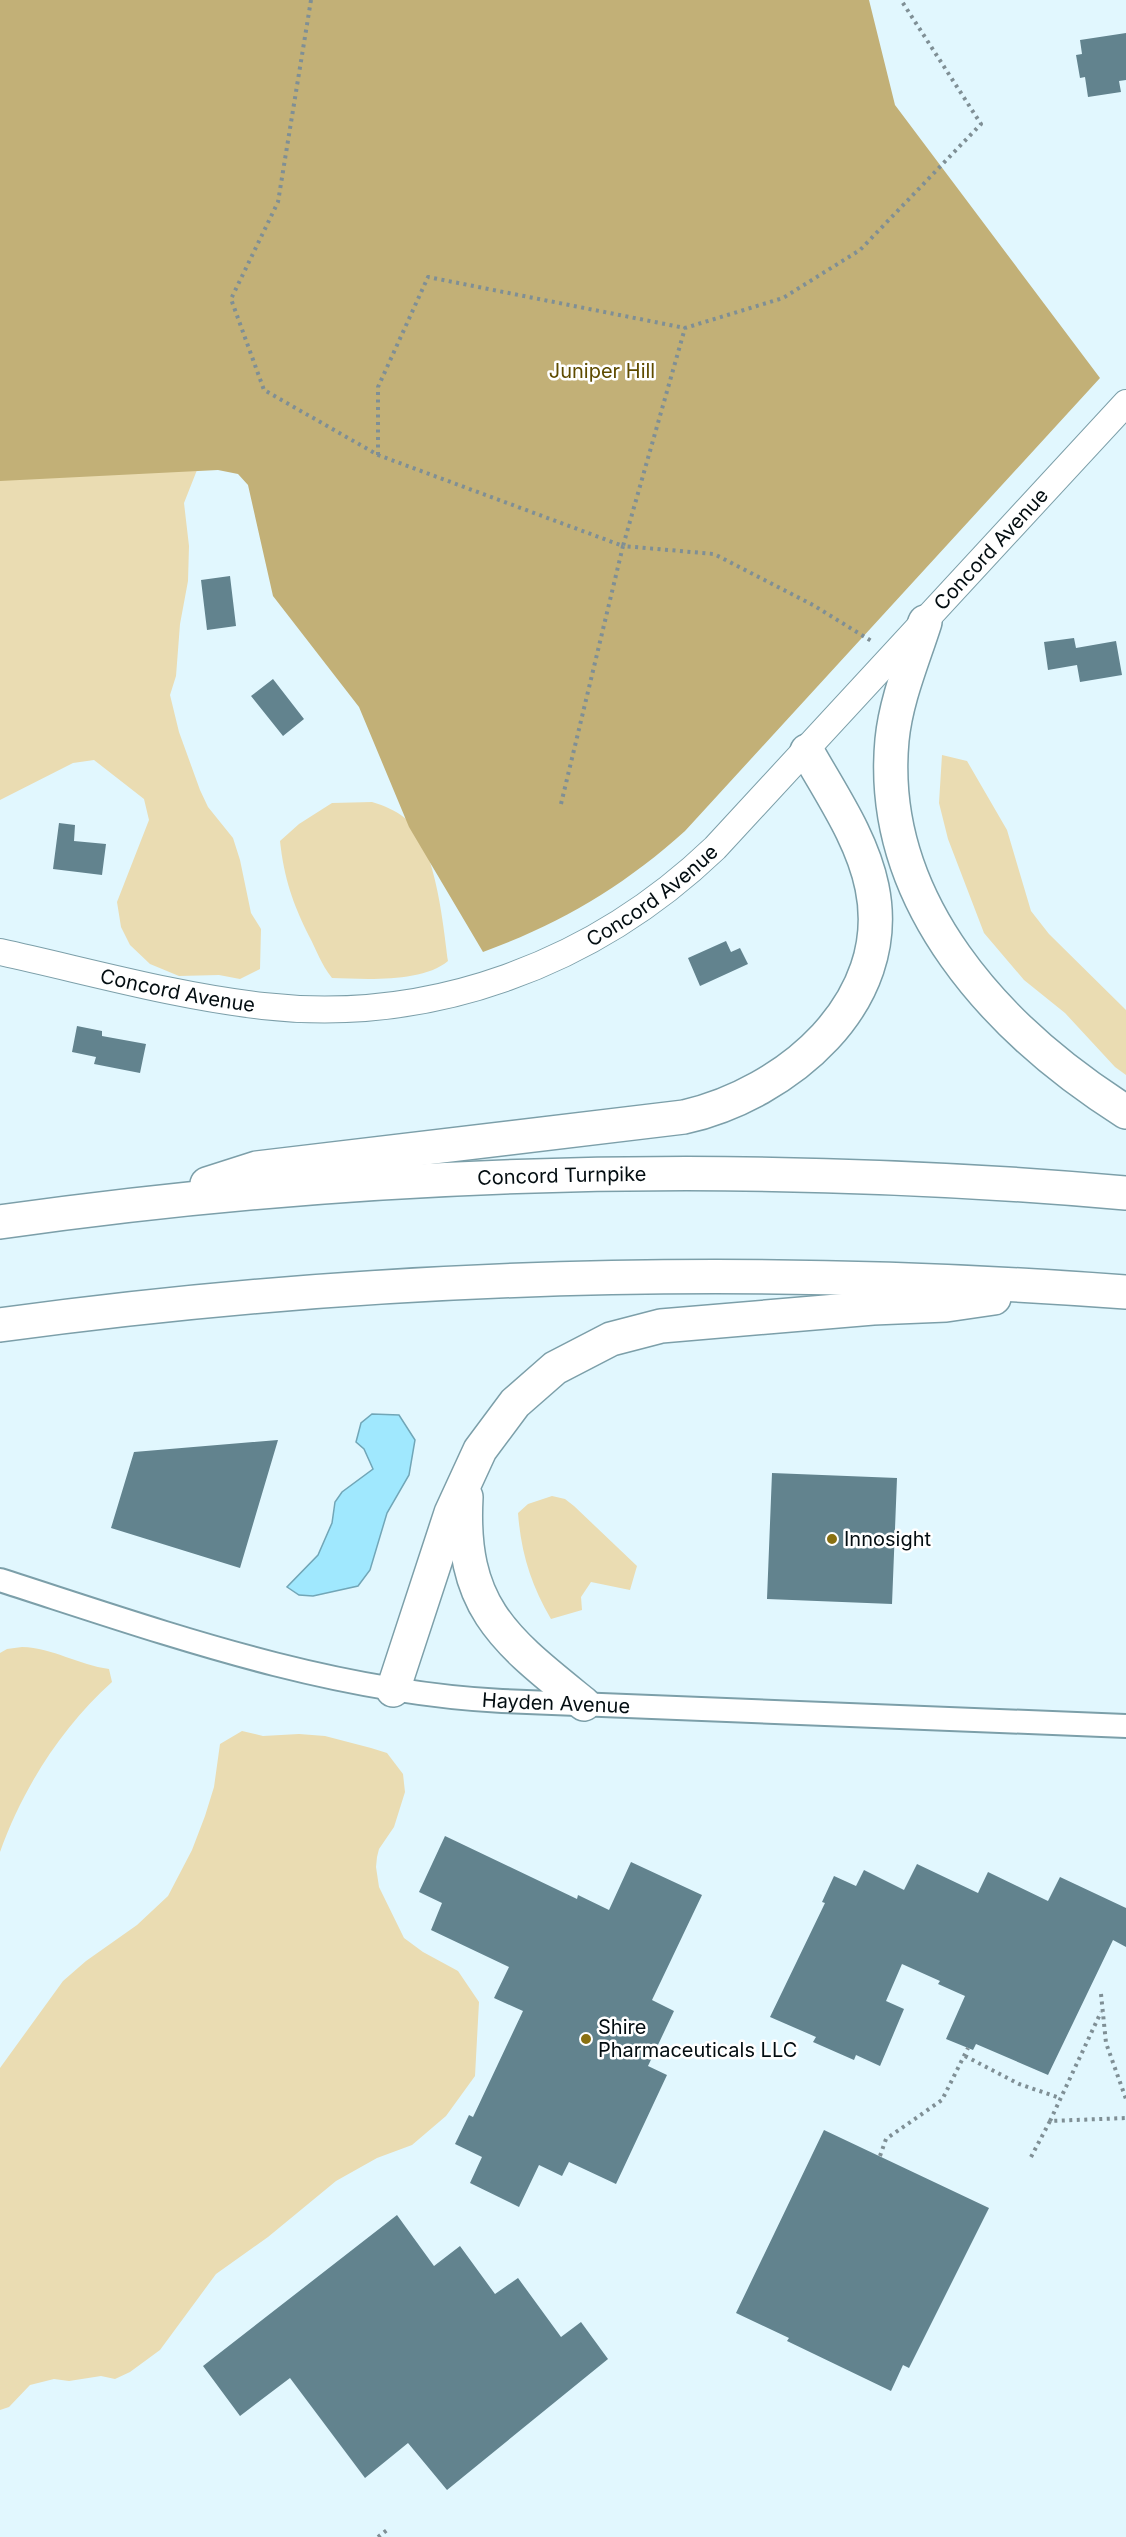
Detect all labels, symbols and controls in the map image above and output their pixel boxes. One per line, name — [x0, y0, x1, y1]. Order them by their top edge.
park label: Juniper Hill — [549, 359, 655, 383]
street label: Concord Avenue — [929, 483, 1053, 615]
street label: Concord Avenue — [582, 840, 723, 952]
street label: Concord Avenue — [98, 964, 257, 1017]
street label: Concord Turnpike — [477, 1162, 646, 1190]
place label: Innosight — [844, 1527, 931, 1551]
marker: Innosight — [825, 1532, 839, 1546]
street label: Hayden Avenue — [481, 1688, 631, 1718]
place label: Shire Pharmaceuticals LLC — [598, 2015, 797, 2062]
marker: Shire Pharmaceuticals LLC — [579, 2032, 593, 2046]

